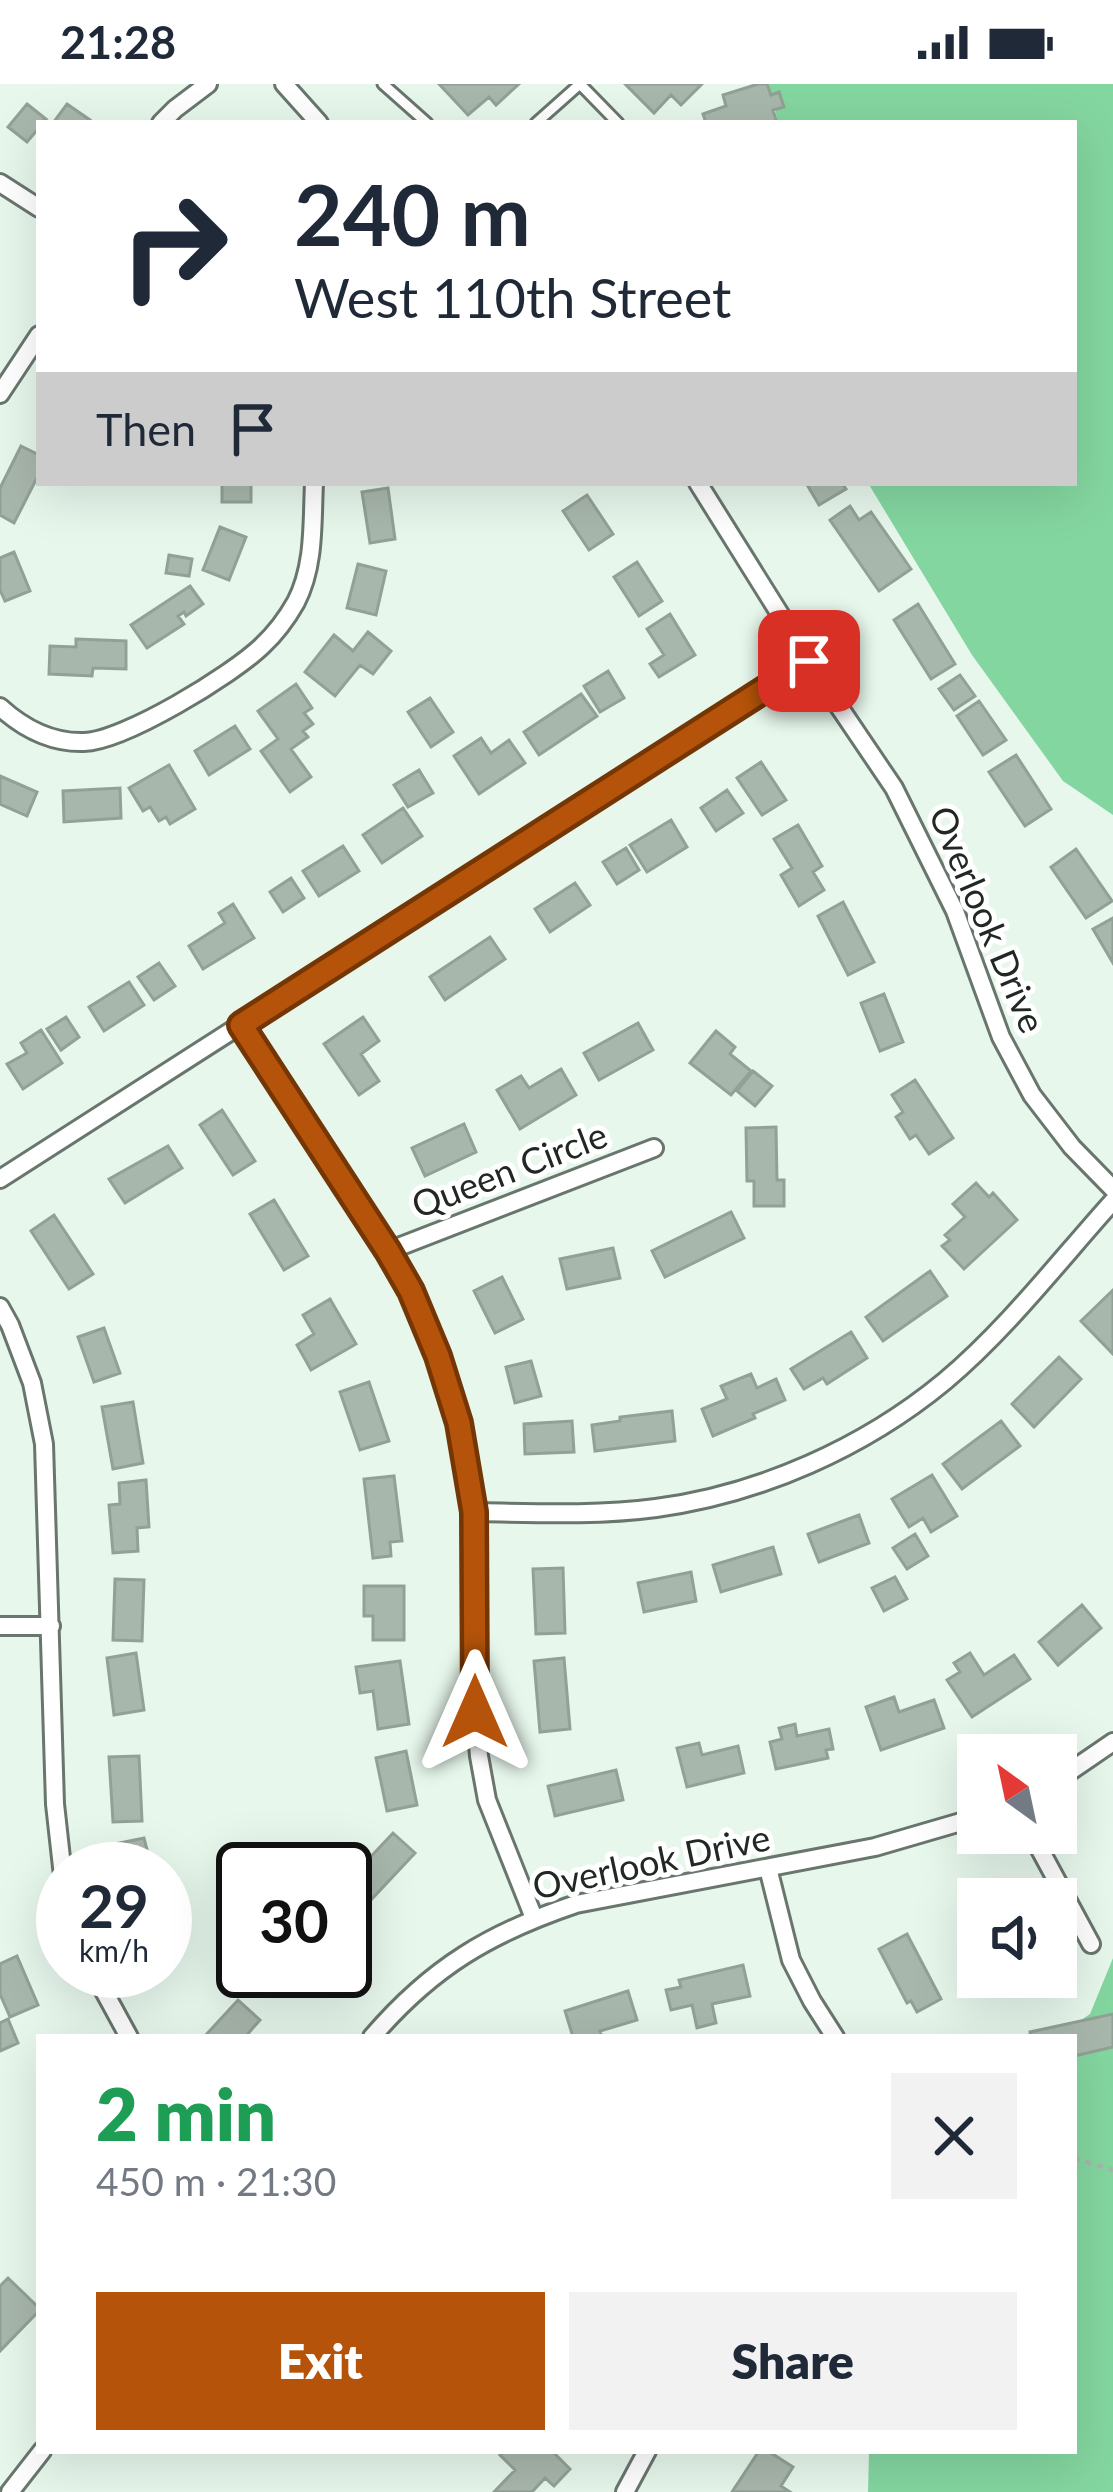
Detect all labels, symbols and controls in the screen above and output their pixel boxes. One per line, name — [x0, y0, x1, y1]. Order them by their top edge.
text: 21:28 — [60, 15, 176, 69]
text: 240 m — [294, 163, 531, 264]
icon: right — [96, 168, 252, 324]
text: West 110th Street — [294, 265, 731, 330]
icon: arrive — [220, 396, 286, 462]
text: Then — [96, 402, 196, 456]
pin — [758, 610, 860, 712]
icon: arrive — [776, 628, 842, 694]
street label: Overlook Drive — [921, 799, 1055, 1039]
street label: Queen Circle — [405, 1112, 613, 1226]
position arrow — [412, 1649, 538, 1775]
north arrow — [957, 1734, 1077, 1854]
map controls — [957, 1734, 1077, 1998]
street label: Overlook Drive — [528, 1814, 774, 1908]
speed limit sign: 30 — [216, 1842, 372, 1998]
text: 29 — [79, 1869, 149, 1941]
button: sound — [957, 1878, 1077, 1998]
text: km/h — [79, 1932, 149, 1968]
text: 2 min — [96, 2070, 276, 2156]
button: close — [891, 2073, 1017, 2199]
text: 450 m · 21:30 — [96, 2158, 336, 2204]
button: Exit — [96, 2292, 545, 2430]
button: Share — [569, 2292, 1017, 2430]

